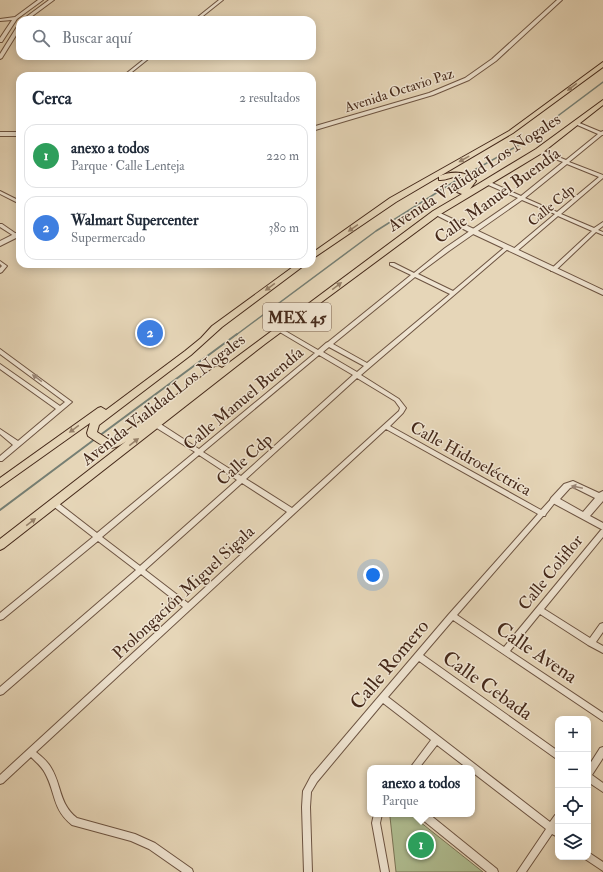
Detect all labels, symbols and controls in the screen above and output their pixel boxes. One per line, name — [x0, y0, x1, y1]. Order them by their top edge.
search box — [16, 16, 316, 60]
icon: search — [30, 27, 52, 49]
text: Buscar aquí — [62, 29, 131, 48]
street label: Avenida Octavio Paz — [342, 65, 456, 116]
one-way arrow — [567, 83, 577, 91]
text: Cerca — [32, 88, 72, 109]
text: 2 resultados — [239, 90, 300, 106]
street label: Avenida Vialidad Los Nogales — [383, 109, 565, 237]
text: anexo a todos — [71, 139, 149, 158]
street label: Calle Manuel Buendía — [430, 142, 565, 248]
text: 1 — [44, 148, 48, 164]
text: 220 m — [266, 148, 299, 164]
one-way arrow — [458, 156, 470, 163]
text: Parque · Calle Lenteja — [71, 158, 185, 174]
street label: Calle Cdp — [524, 181, 579, 231]
text: Walmart Supercenter — [71, 211, 198, 230]
text: 2 — [43, 220, 49, 236]
text: 380 m — [268, 220, 299, 236]
one-way arrow — [348, 224, 359, 232]
text: Supermercado — [71, 230, 145, 246]
one-way arrow — [265, 283, 275, 291]
one-way arrow — [332, 283, 342, 291]
road number: MEX 45 — [263, 303, 331, 331]
pin: 2 — [137, 318, 163, 348]
street label: Avenida Vialidad Los Nogales — [76, 329, 249, 470]
street label: Calle Manuel Buendía — [179, 341, 308, 455]
one-way arrow — [32, 374, 43, 382]
street label: Calle Hidroeléctrica — [406, 416, 536, 501]
one-way arrow — [69, 425, 80, 433]
street label: Calle Cdp — [212, 429, 278, 491]
one-way arrow — [129, 438, 140, 447]
one-way arrow — [570, 483, 583, 489]
one-way arrow — [26, 518, 37, 526]
street label: Prolongación Miguel Sigala — [108, 520, 259, 664]
street label: Calle Coliflor — [513, 530, 588, 614]
your location — [363, 565, 383, 585]
street label: Calle Romero — [344, 614, 434, 715]
street label: Calle Avena — [491, 616, 583, 689]
street label: Calle Cebada — [438, 645, 538, 726]
map controls — [555, 716, 591, 860]
button: + — [555, 716, 591, 752]
button: − — [555, 752, 591, 788]
popup — [367, 765, 475, 817]
text: anexo a todos — [382, 774, 460, 793]
button: locate — [555, 788, 591, 824]
text: Parque — [382, 793, 418, 809]
button: layers — [555, 824, 591, 860]
pin: 1 — [408, 830, 434, 860]

